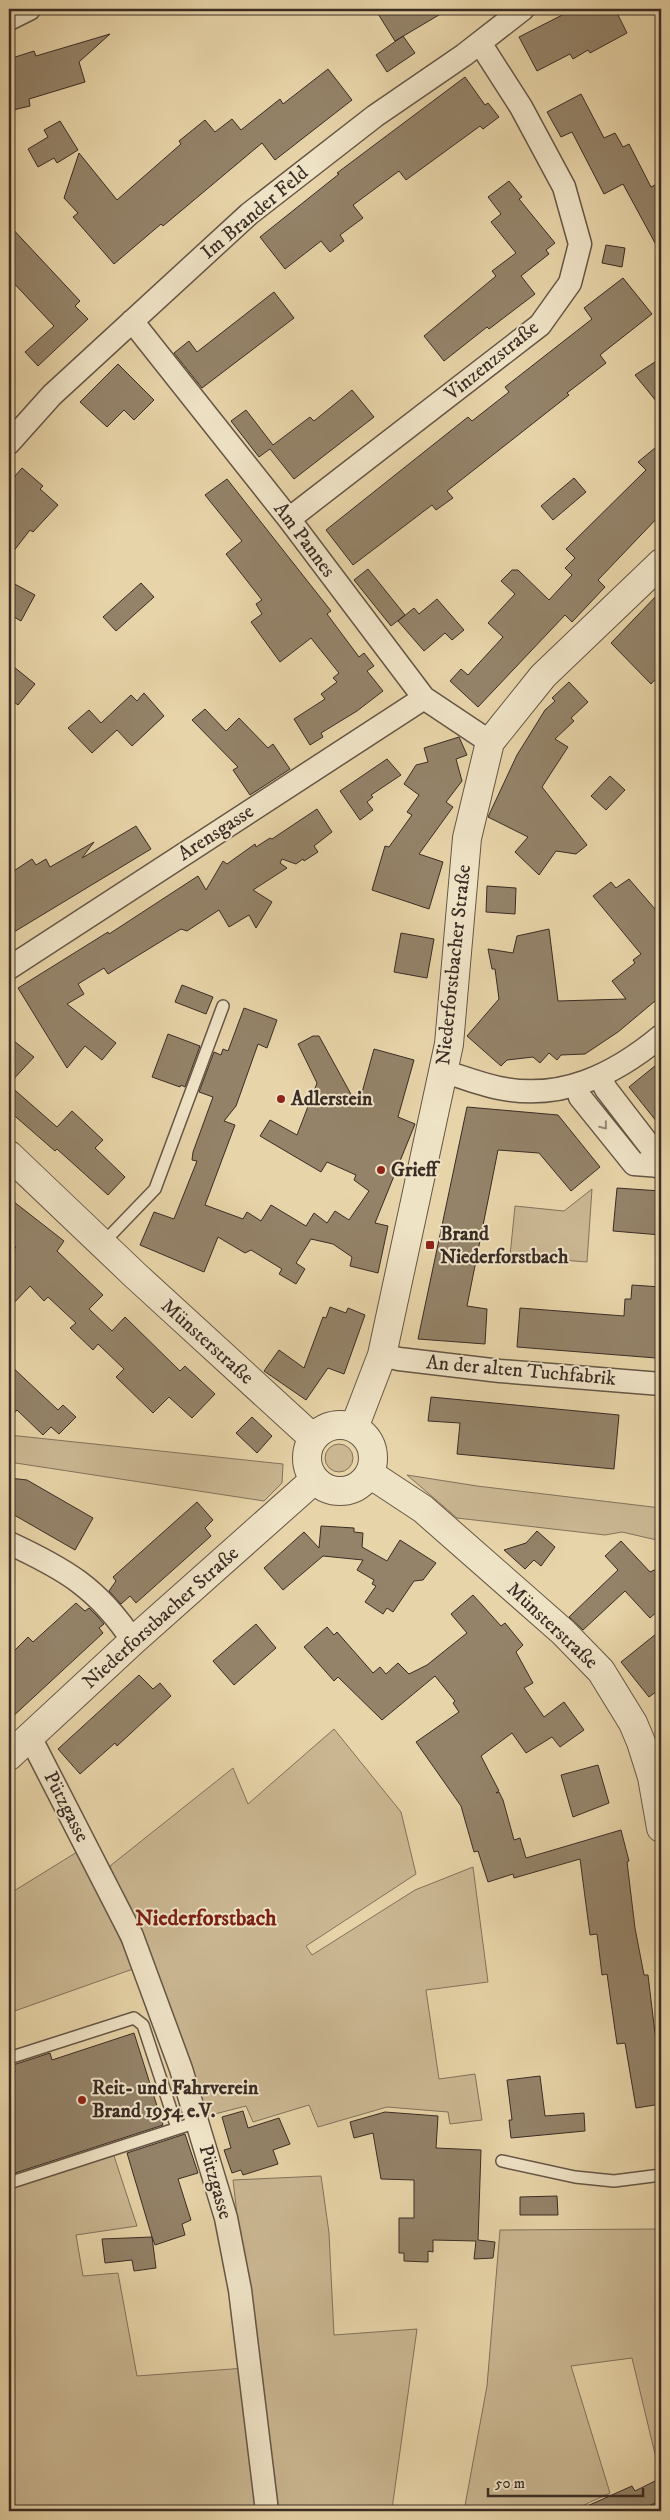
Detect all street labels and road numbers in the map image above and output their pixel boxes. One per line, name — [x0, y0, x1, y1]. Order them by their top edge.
street label: Im Brander Feld — [196, 161, 314, 265]
street label: Vinzenzstraße — [439, 316, 544, 407]
street label: Am Pannes — [268, 497, 341, 583]
street label: Arensgasse — [173, 799, 259, 867]
street label: Niederforstbacher Straße — [431, 863, 477, 1067]
street label: Münsterstraße — [155, 1294, 259, 1390]
street label: An der alten Tuchfabrik — [425, 1350, 617, 1392]
street label: Niederforstbacher Straße — [78, 1541, 244, 1695]
street label: Münsterstraße — [501, 1577, 603, 1675]
street label: Pützgasse — [38, 1767, 94, 1847]
street label: Pützgasse — [192, 2142, 238, 2222]

